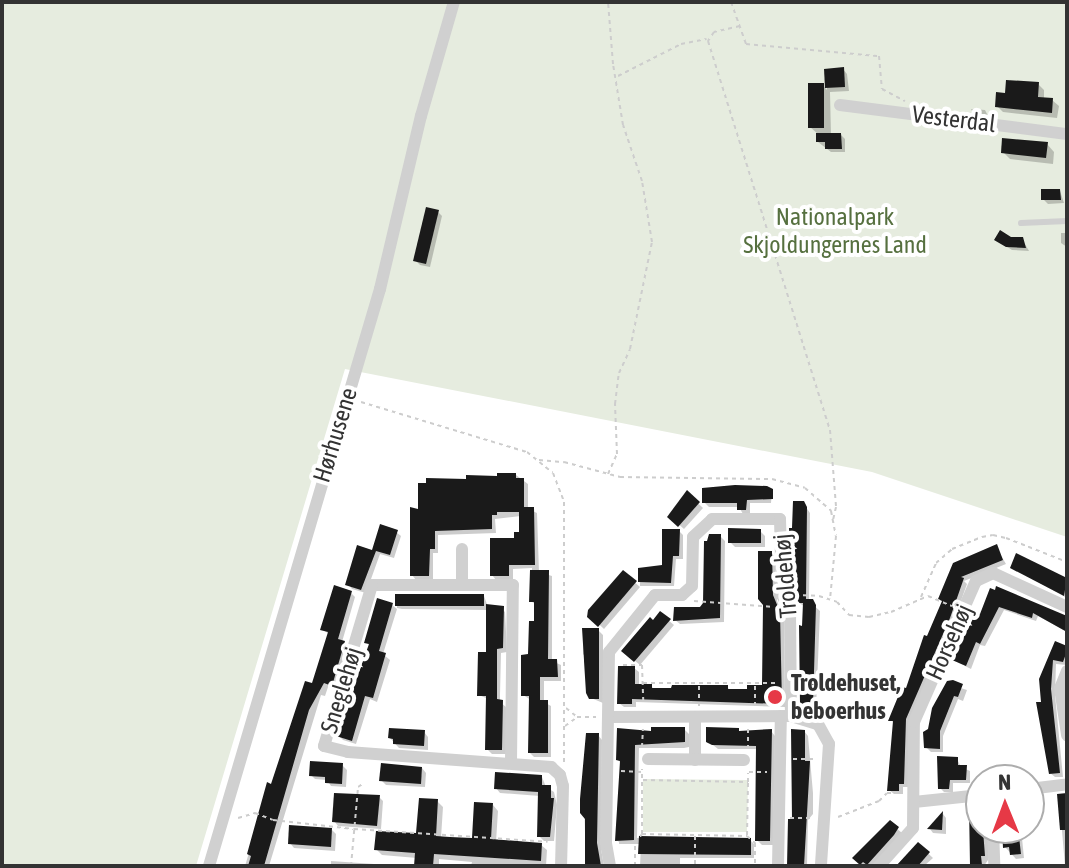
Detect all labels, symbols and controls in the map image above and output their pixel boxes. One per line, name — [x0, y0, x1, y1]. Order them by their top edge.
street label: Vesterdal — [911, 100, 997, 138]
park label: Nationalpark Skjoldungernes Land — [743, 203, 927, 259]
street label: Hørhusene — [307, 384, 363, 486]
street label: Troldehøj — [767, 533, 803, 619]
street label: Horsehøj — [920, 600, 978, 684]
street label: Sneglehøj — [314, 644, 368, 736]
place label: Troldehuset, beboerhus — [791, 669, 901, 725]
marker: Troldehuset, beboerhus — [766, 688, 784, 706]
north arrow — [965, 764, 1045, 844]
text: N — [998, 769, 1011, 795]

